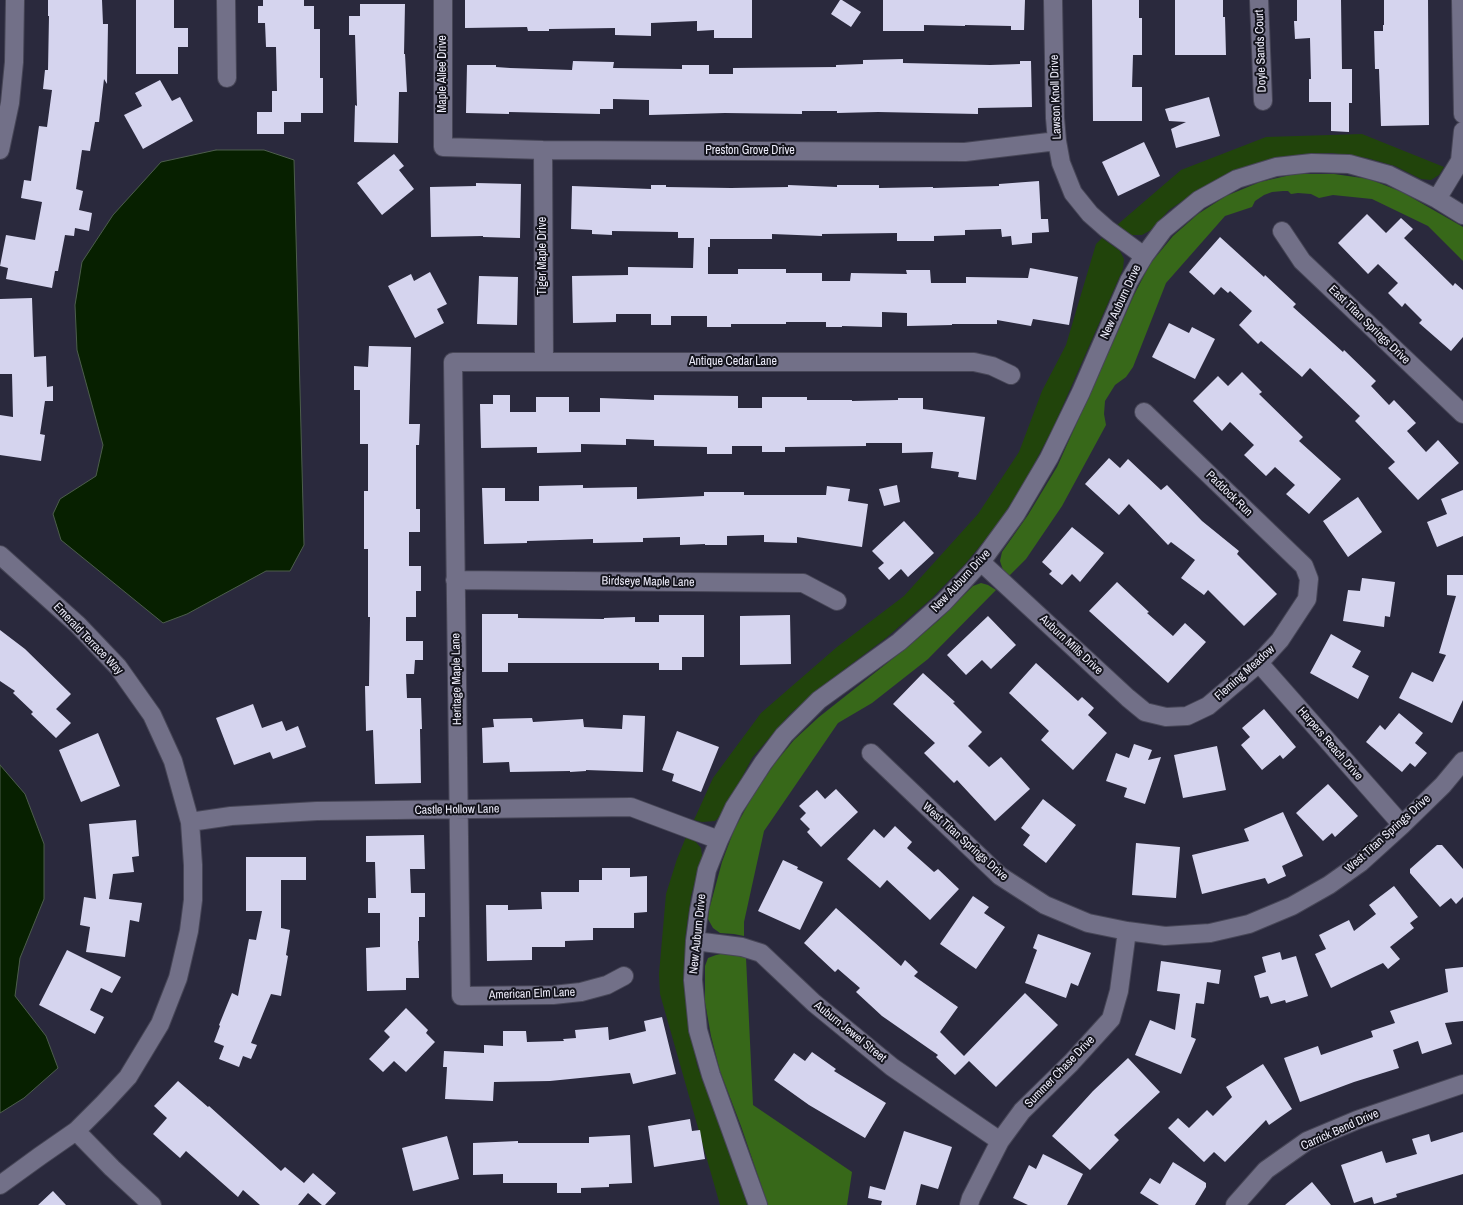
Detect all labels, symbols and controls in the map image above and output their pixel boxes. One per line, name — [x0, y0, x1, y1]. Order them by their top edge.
street label: Doyle Sands Court — [1252, 9, 1270, 93]
street label: Maple Allee Drive — [436, 35, 450, 113]
street label: Lawson Knoll Drive — [1047, 54, 1065, 140]
street label: Preston Grove Drive — [705, 144, 795, 158]
street label: Tiger Maple Drive — [536, 217, 550, 295]
street label: New Auburn Drive — [1097, 263, 1145, 341]
street label: East Titan Springs Drive — [1325, 282, 1413, 368]
street label: Antique Cedar Lane — [689, 355, 777, 369]
street label: Paddock Run — [1203, 468, 1255, 520]
street label: New Auburn Drive — [928, 547, 994, 615]
street label: Birdseye Maple Lane — [601, 574, 695, 590]
street label: Emerald Terrace Way — [50, 600, 126, 678]
street label: Auburn Mills Drive — [1036, 612, 1106, 678]
street label: Heritage Maple Lane — [449, 633, 465, 725]
street label: Fleming Meadow — [1212, 642, 1278, 704]
street label: Harpers Reach Drive — [1294, 704, 1366, 784]
street label: West Titan Springs Drive — [1342, 792, 1434, 876]
street label: West Titan Springs Drive — [919, 800, 1011, 884]
street label: Castle Hollow Lane — [414, 802, 500, 818]
street label: New Auburn Drive — [687, 893, 709, 975]
street label: American Elm Lane — [489, 985, 575, 1003]
street label: Auburn Jewel Street — [811, 999, 889, 1065]
street label: Summer Chase Drive — [1022, 1033, 1098, 1111]
street label: Carrick Bend Drive — [1299, 1106, 1381, 1154]

